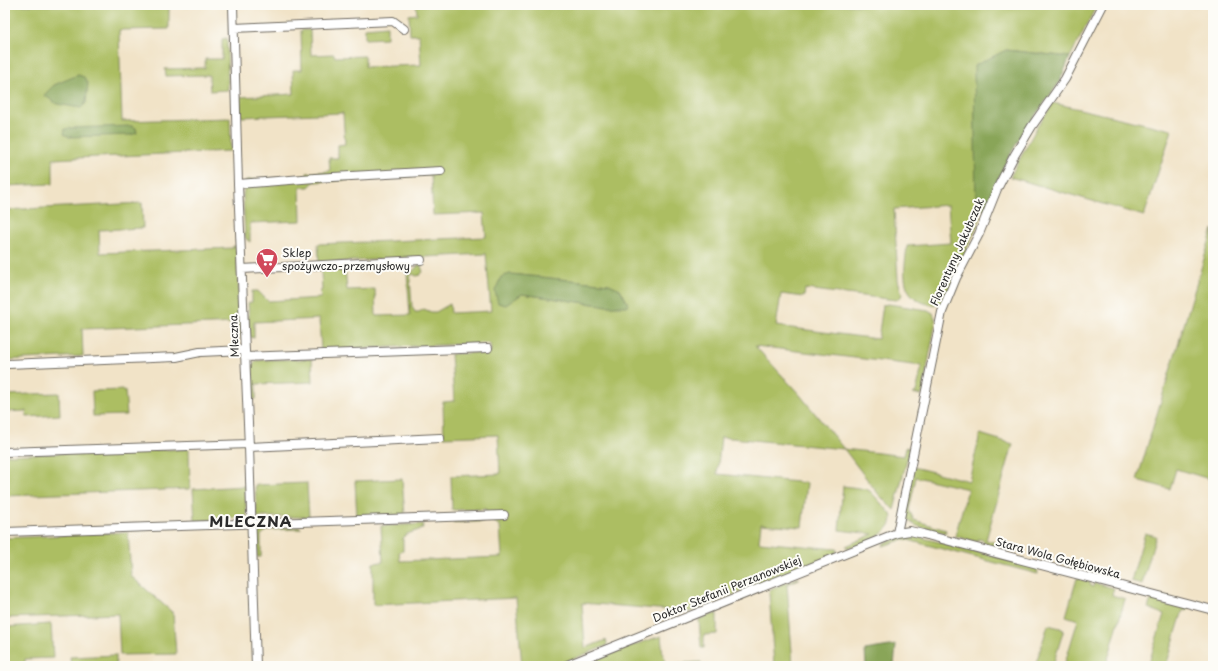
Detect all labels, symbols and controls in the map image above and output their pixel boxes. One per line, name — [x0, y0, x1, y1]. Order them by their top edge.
street label: Florentyny Jakubczak — [925, 195, 988, 308]
place label: Sklep spożywczo-przemysłowy — [282, 244, 410, 274]
supermarket icon: Sklep spożywczo-przemysłowy — [254, 246, 280, 279]
street label: Mleczna — [224, 314, 243, 358]
district label: MLECZNA — [209, 509, 293, 532]
street label: Stara Wola Gołębiowska — [994, 533, 1123, 582]
street label: Doktor Stefanii Perzanowskiej — [650, 551, 804, 626]

